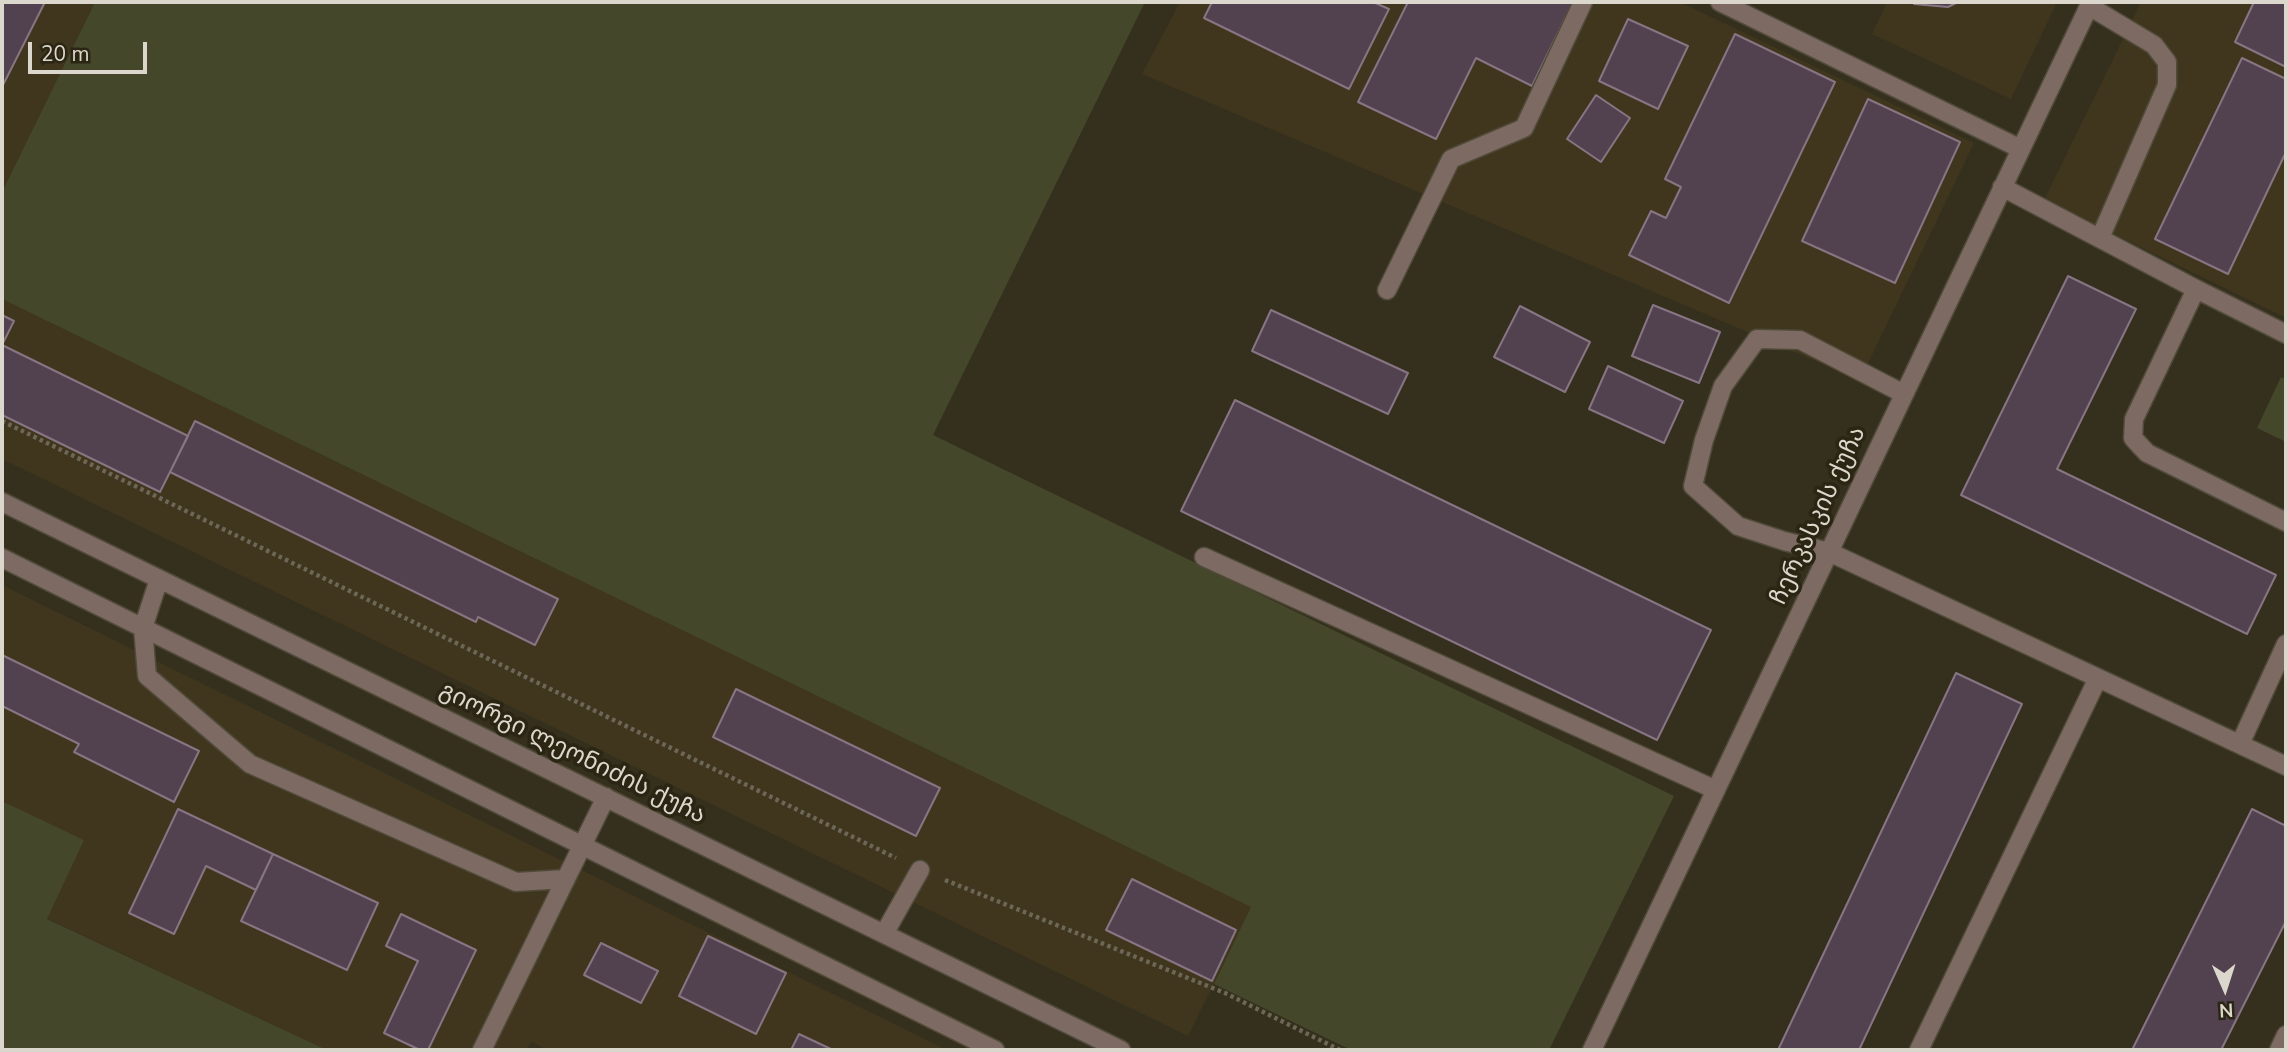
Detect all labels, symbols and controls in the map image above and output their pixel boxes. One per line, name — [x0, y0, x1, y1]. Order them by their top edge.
scale bar — [32, 28, 150, 72]
text: 20 m — [41, 40, 90, 68]
street label: ჩერკასკის ქუჩა — [1765, 422, 1873, 610]
street label: გიორგი ლეონიძის ქუჩა — [434, 677, 710, 831]
north arrow — [2190, 954, 2260, 1024]
text: N — [2218, 997, 2234, 1023]

